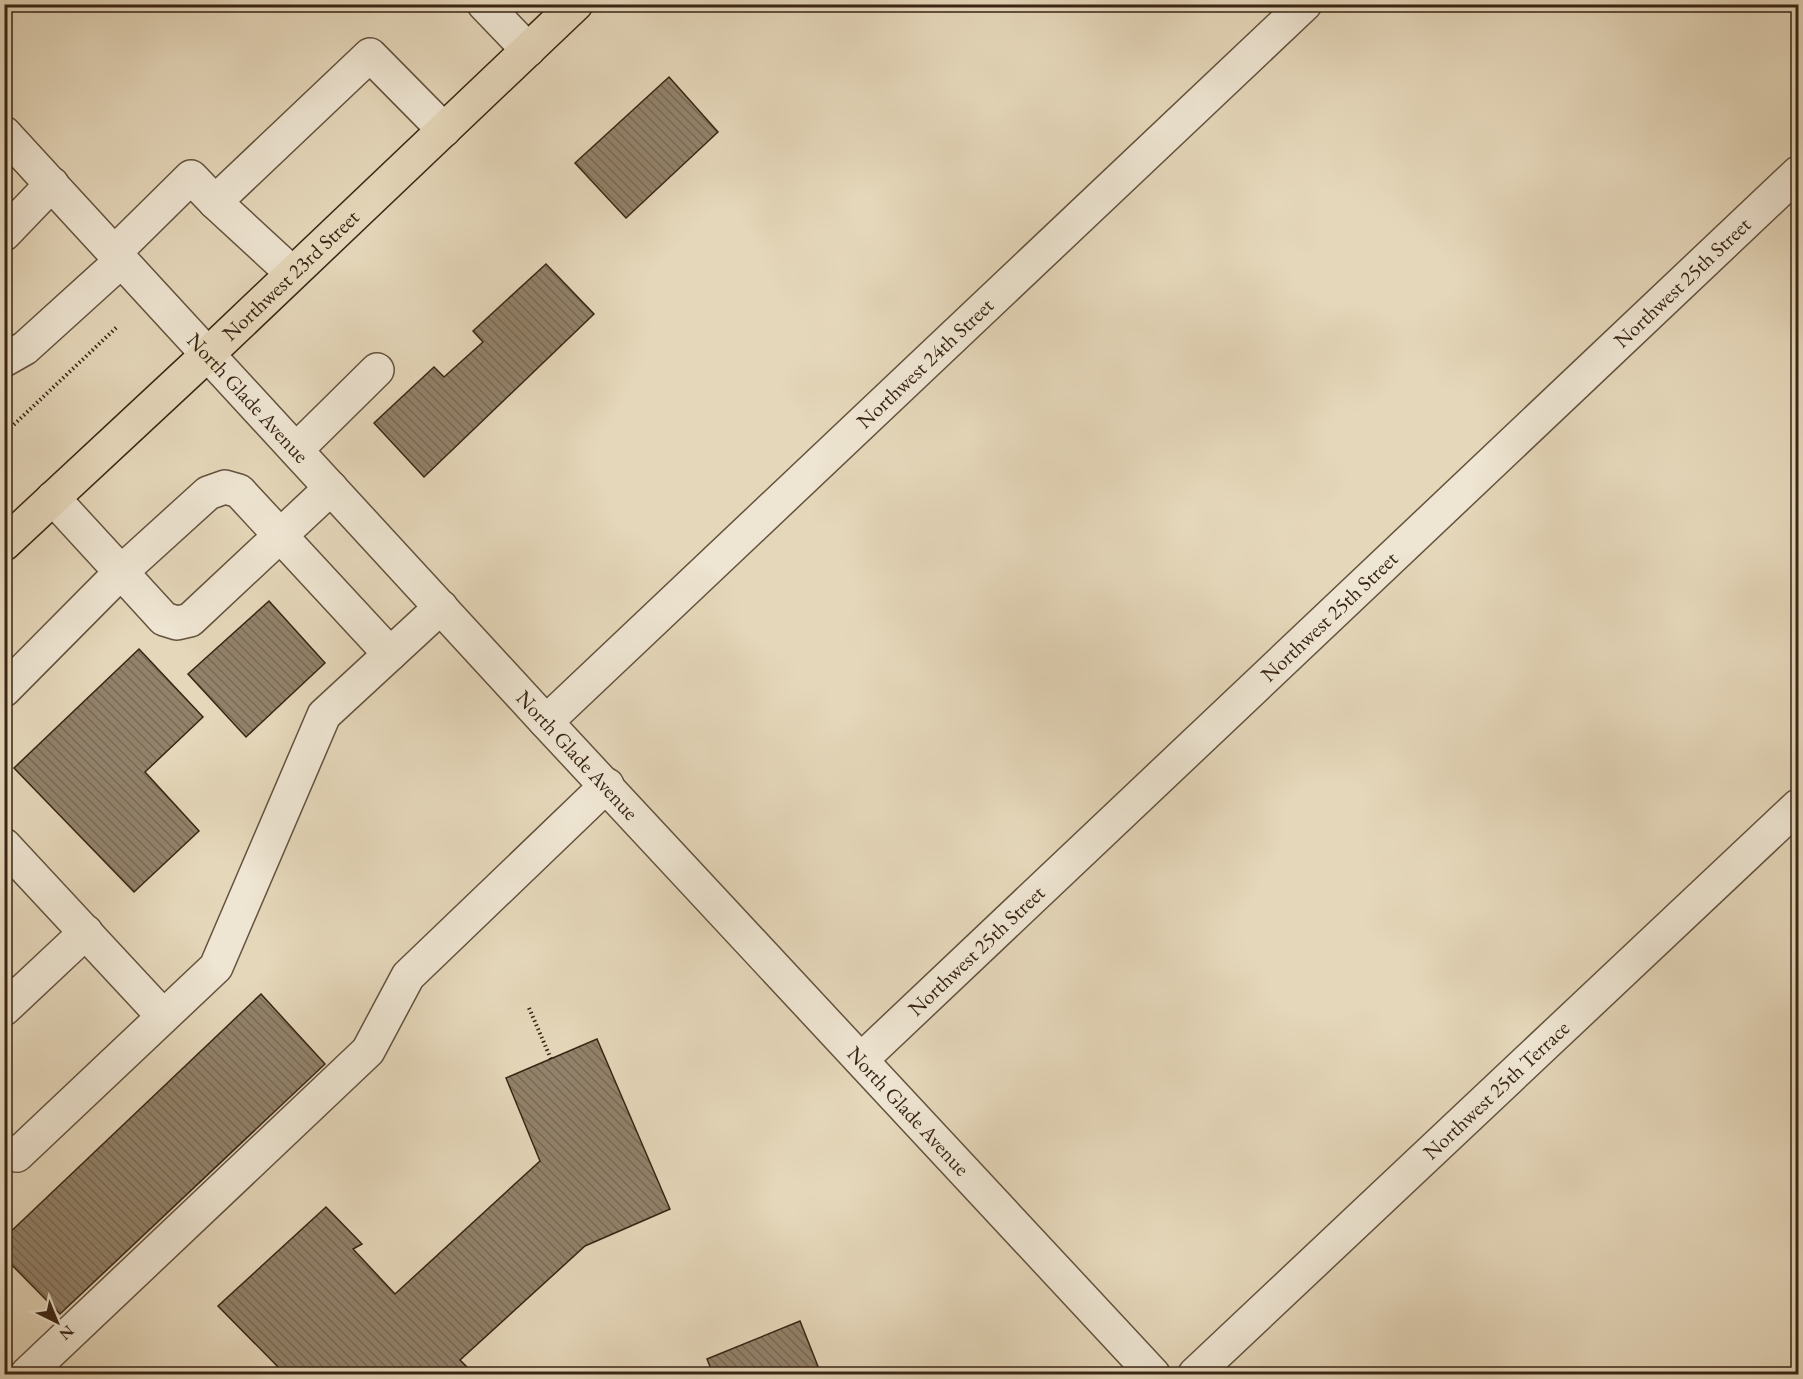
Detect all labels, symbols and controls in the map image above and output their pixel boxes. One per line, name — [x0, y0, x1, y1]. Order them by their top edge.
street label: Northwest 23rd Street — [216, 203, 365, 346]
street label: Northwest 25th Street — [1608, 211, 1756, 353]
street label: Northwest 24th Street — [851, 291, 999, 434]
street label: North Glade Avenue — [181, 327, 315, 468]
street label: Northwest 25th Street — [1255, 545, 1404, 687]
street label: North Glade Avenue — [510, 684, 644, 826]
street label: Northwest 25th Street — [902, 879, 1051, 1022]
street label: Northwest 25th Terrace — [1417, 1014, 1575, 1165]
street label: North Glade Avenue — [842, 1040, 976, 1181]
north arrow — [27, 1292, 87, 1352]
text: N — [55, 1321, 79, 1345]

